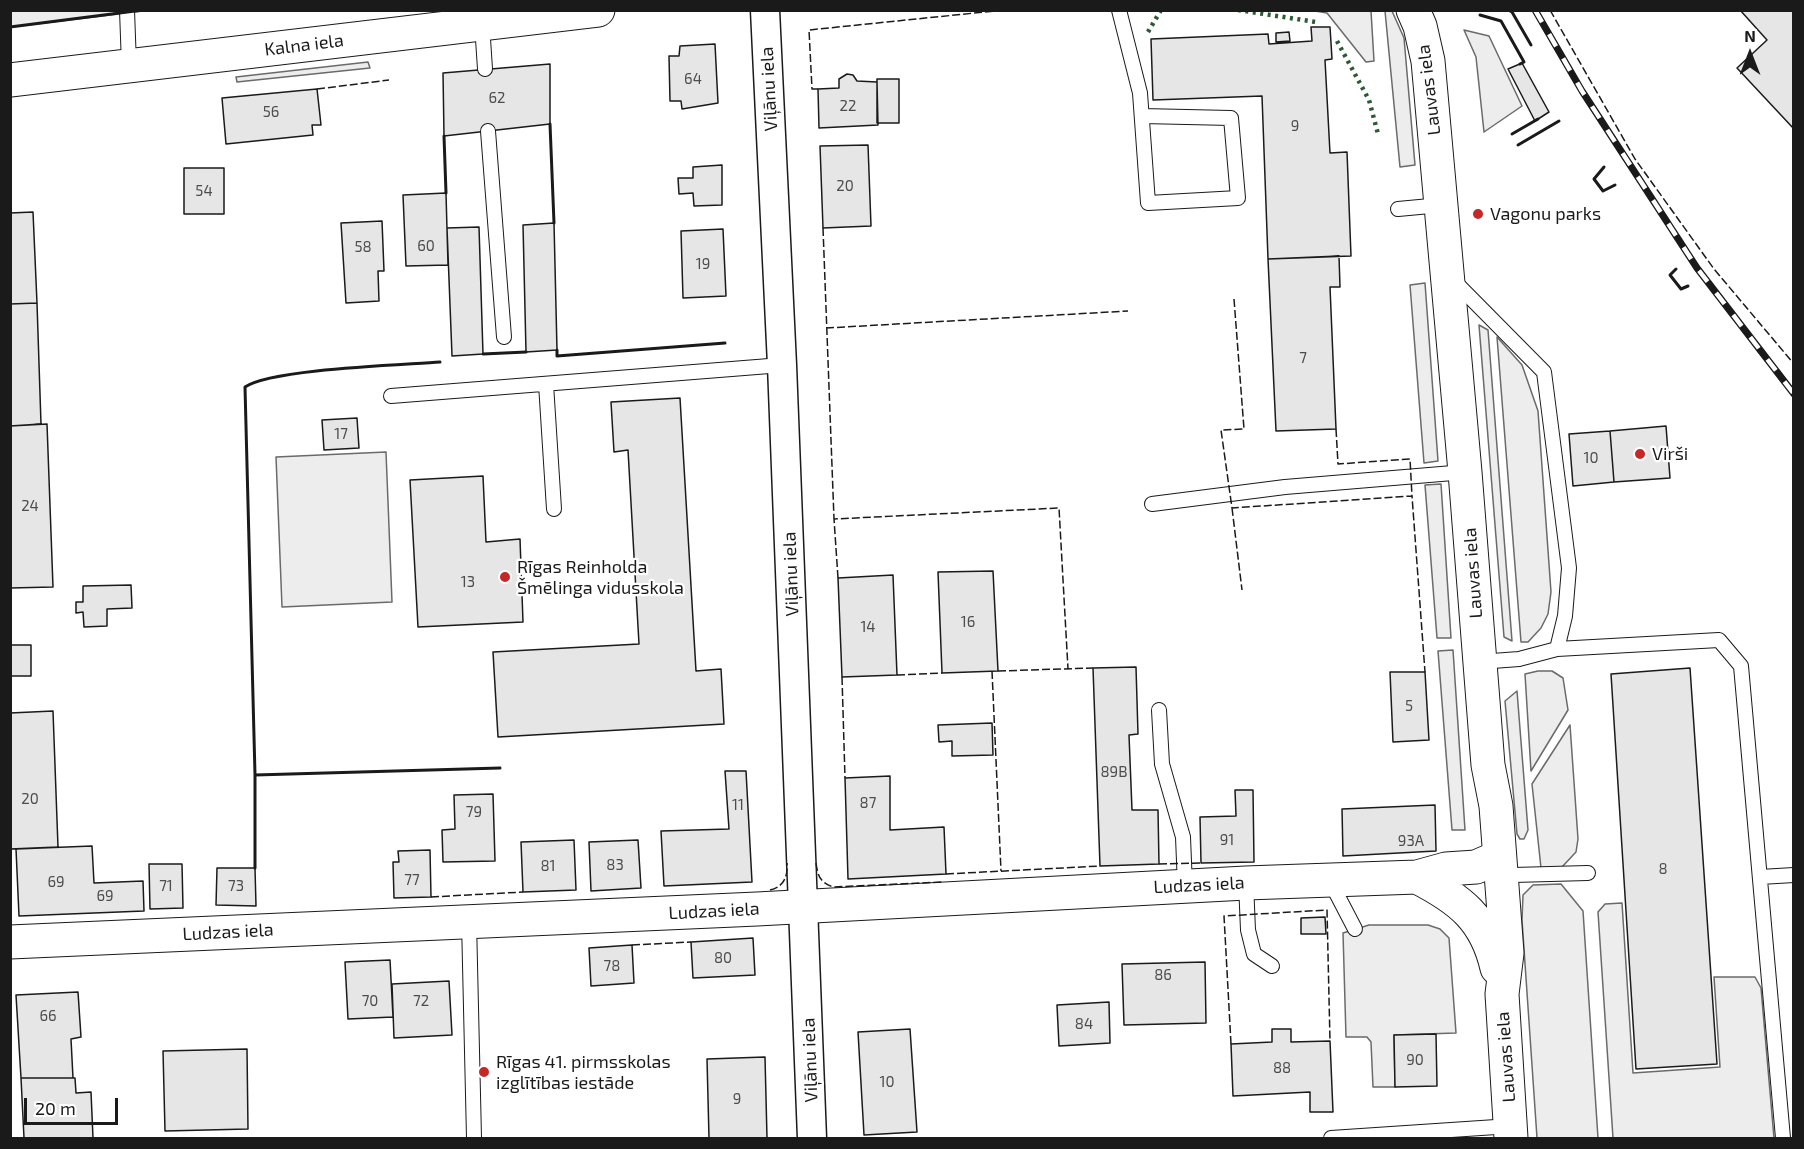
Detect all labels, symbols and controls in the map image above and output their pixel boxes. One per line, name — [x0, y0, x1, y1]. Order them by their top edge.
north arrow — [1720, 24, 1780, 84]
text: N — [1744, 26, 1756, 45]
street label: Kalna iela — [263, 29, 345, 61]
street label: Lauvas iela — [1413, 43, 1445, 137]
street label: Viļānu iela — [756, 46, 782, 132]
house number: 64 — [684, 70, 702, 88]
house number: 62 — [488, 89, 506, 107]
house number: 22 — [840, 97, 856, 115]
house number: 56 — [263, 103, 279, 121]
house number: 9 — [1291, 117, 1299, 135]
house number: 20 — [836, 177, 854, 195]
house number: 54 — [195, 182, 213, 200]
place label: Vagonu parks — [1490, 203, 1601, 225]
marker: Vagonu parks — [1471, 207, 1485, 221]
house number: 60 — [417, 237, 435, 255]
house number: 58 — [354, 238, 372, 256]
house number: 19 — [696, 255, 710, 273]
house number: 7 — [1299, 349, 1307, 367]
house number: 17 — [334, 425, 348, 443]
place label: Virši — [1652, 443, 1688, 465]
marker: Virši — [1633, 447, 1647, 461]
house number: 10 — [1583, 449, 1599, 467]
house number: 24 — [21, 497, 39, 515]
street label: Lauvas iela — [1459, 527, 1487, 619]
street label: Viļānu iela — [779, 531, 803, 617]
place label: Rīgas Reinholda Šmēlinga vidusskola — [517, 556, 684, 598]
marker: Rīgas Reinholda Šmēlinga vidusskola — [498, 570, 512, 584]
house number: 13 — [461, 573, 475, 591]
house number: 16 — [961, 613, 975, 631]
house number: 14 — [860, 618, 876, 636]
house number: 5 — [1405, 697, 1413, 715]
house number: 89B — [1101, 763, 1127, 781]
house number: 20 — [21, 790, 39, 808]
house number: 87 — [860, 794, 876, 812]
house number: 11 — [732, 796, 744, 814]
house number: 79 — [466, 803, 482, 821]
house number: 91 — [1220, 831, 1234, 849]
house number: 93A — [1398, 832, 1424, 850]
house number: 83 — [606, 856, 624, 874]
house number: 81 — [540, 857, 556, 875]
house number: 8 — [1658, 860, 1668, 878]
house number: 77 — [404, 871, 420, 889]
street label: Ludzas iela — [1153, 872, 1245, 898]
house number: 69 — [47, 873, 65, 891]
house number: 71 — [159, 877, 173, 895]
house number: 73 — [228, 877, 244, 895]
house number: 69 — [96, 887, 114, 905]
street label: Ludzas iela — [668, 898, 760, 924]
street label: Ludzas iela — [182, 919, 274, 945]
house number: 80 — [714, 949, 732, 967]
house number: 78 — [604, 957, 620, 975]
house number: 86 — [1154, 966, 1172, 984]
house number: 70 — [362, 992, 378, 1010]
house number: 72 — [413, 992, 429, 1010]
house number: 66 — [39, 1007, 57, 1025]
street label: Lauvas iela — [1492, 1011, 1520, 1103]
house number: 84 — [1075, 1015, 1093, 1033]
street label: Viļānu iela — [798, 1017, 822, 1103]
place label: Rīgas 41. pirmsskolas izglītības iestāde — [496, 1051, 671, 1094]
house number: 90 — [1406, 1051, 1424, 1069]
house number: 88 — [1273, 1059, 1291, 1077]
marker: Rīgas 41. pirmsskolas izglītības iestāde — [477, 1065, 491, 1079]
house number: 10 — [879, 1073, 895, 1091]
scale bar — [27, 1086, 122, 1124]
house number: 9 — [733, 1090, 741, 1108]
text: 20 m — [35, 1097, 76, 1119]

